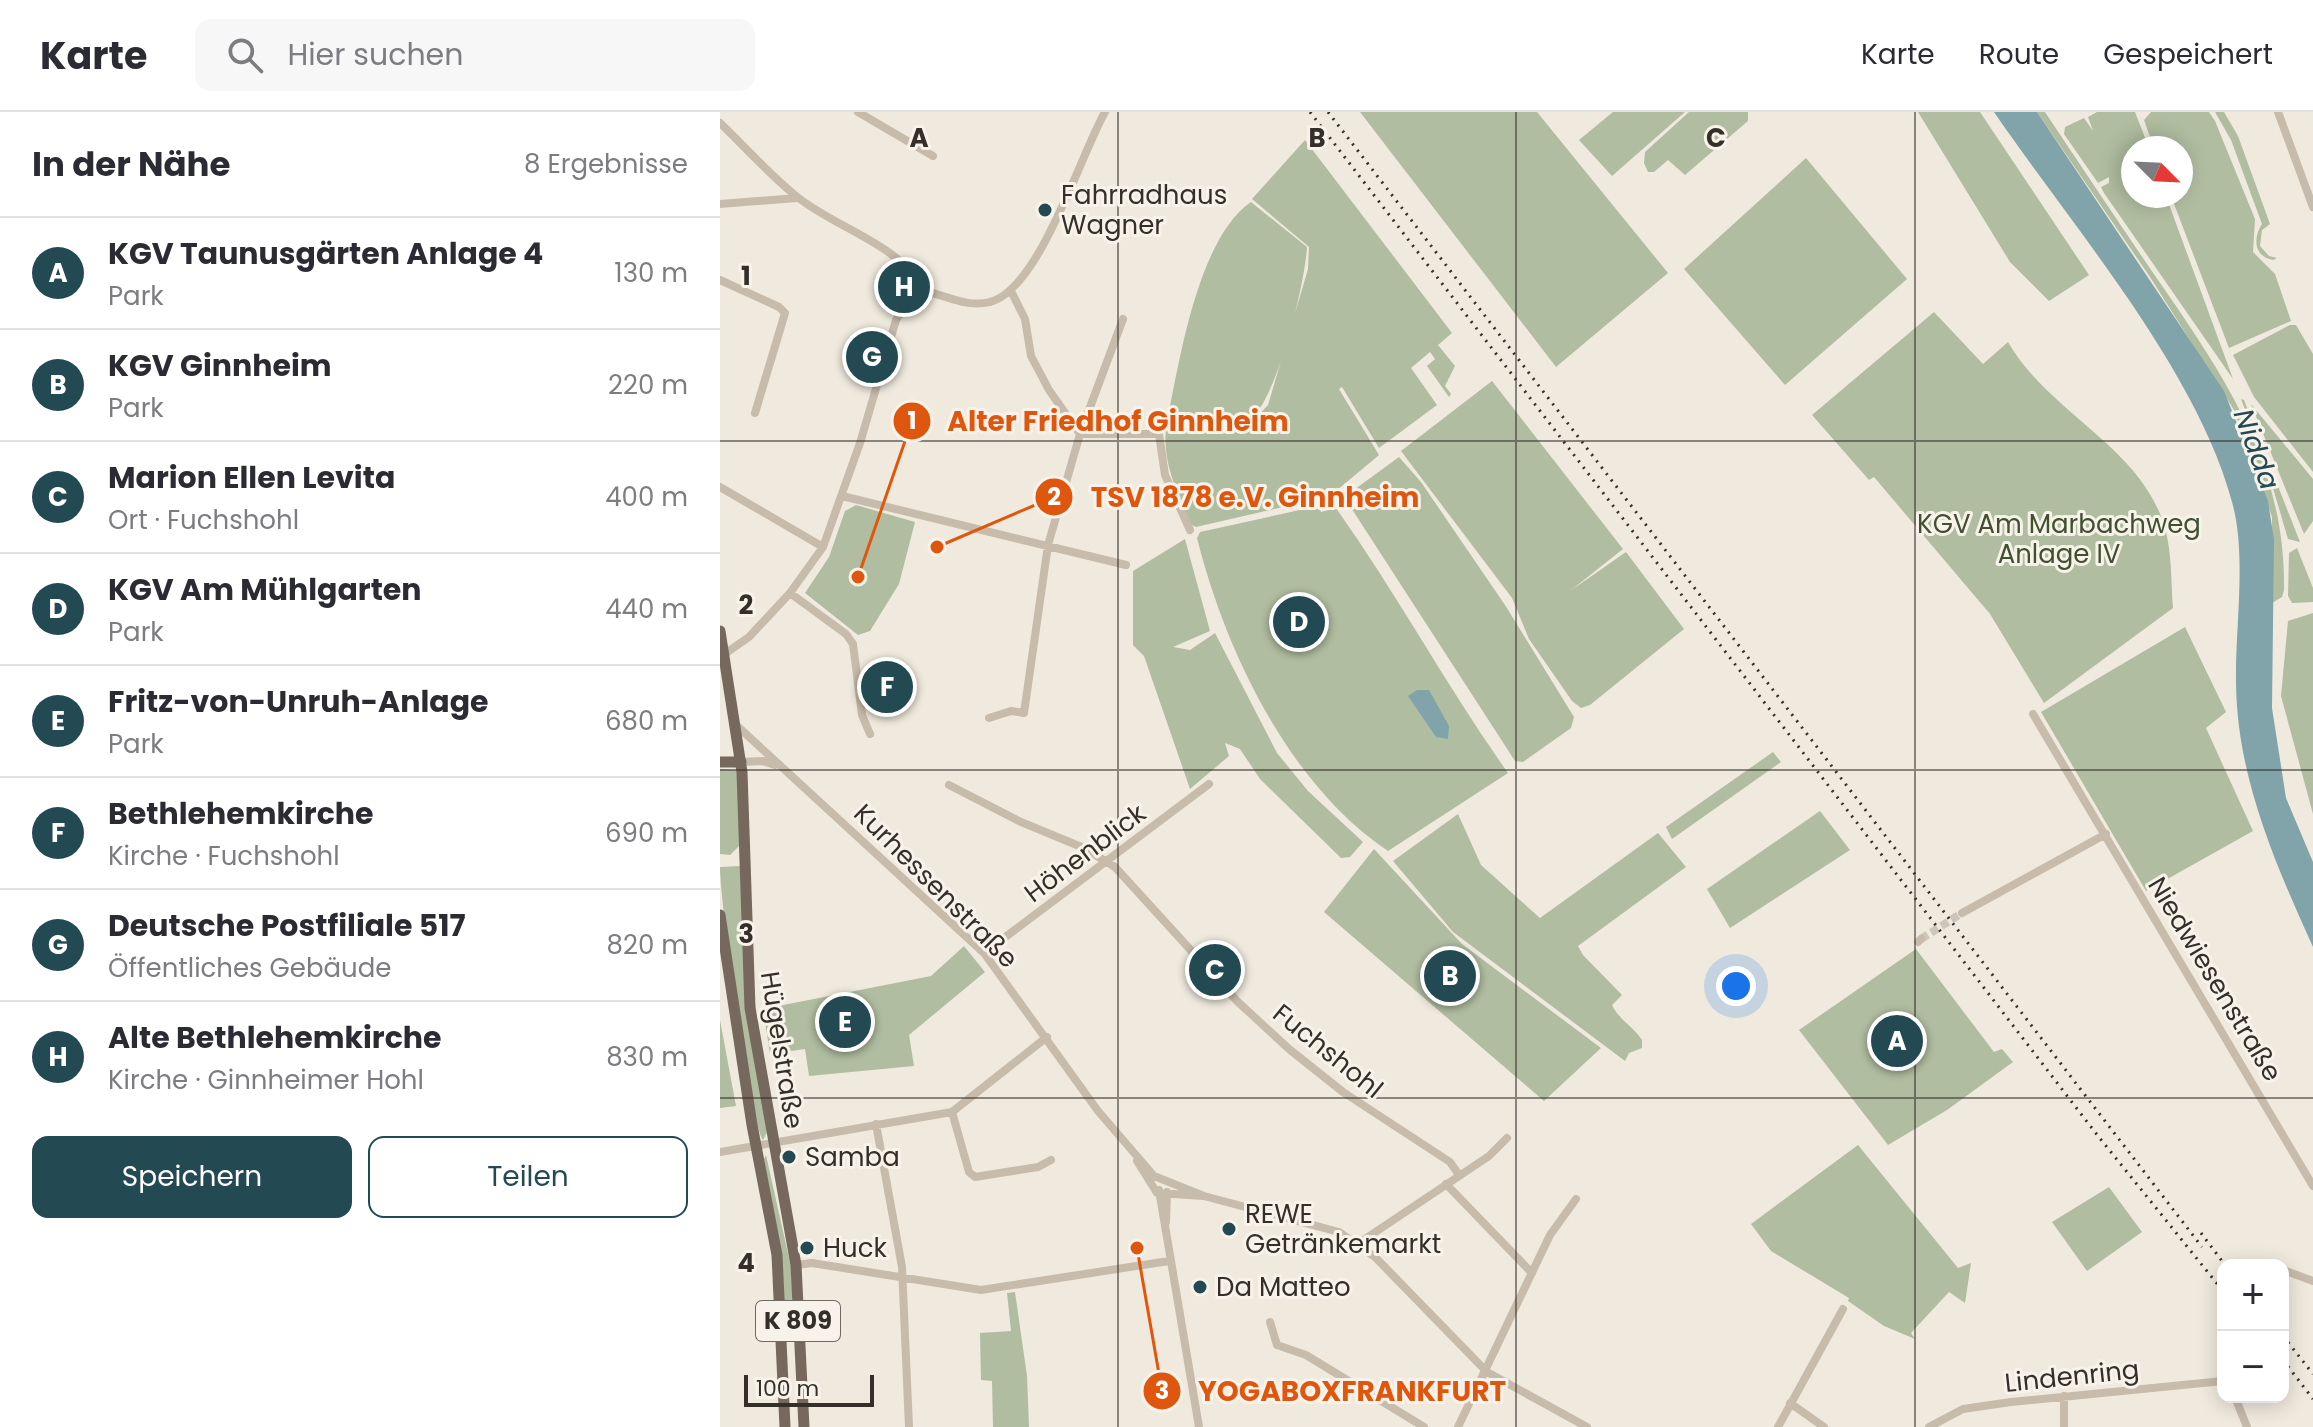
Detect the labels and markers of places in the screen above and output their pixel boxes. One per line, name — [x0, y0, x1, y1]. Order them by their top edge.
place label: Fahrradhaus Wagner — [1061, 177, 1227, 243]
marker: Fahrradhaus Wagner — [1036, 201, 1054, 219]
pin: H — [878, 257, 930, 317]
pin: G — [846, 327, 898, 387]
callout: Alter Friedhof Ginnheim — [892, 395, 1305, 447]
callout: TSV 1878 e.V. Ginnheim — [1034, 471, 1435, 523]
pin: D — [1273, 592, 1325, 652]
pin: F — [861, 657, 913, 717]
pin: C — [1189, 940, 1241, 1000]
pin: B — [1424, 946, 1476, 1006]
pin: E — [819, 992, 871, 1052]
pin: A — [1871, 1011, 1923, 1071]
place label: Samba — [805, 1139, 900, 1175]
marker: Samba — [780, 1148, 798, 1166]
place label: REWE Getränkemarkt — [1245, 1196, 1441, 1262]
marker: REWE Getränkemarkt — [1220, 1220, 1238, 1238]
place label: Huck — [823, 1230, 887, 1266]
marker: Huck — [798, 1239, 816, 1257]
place label: Da Matteo — [1216, 1269, 1351, 1305]
marker: Da Matteo — [1191, 1278, 1209, 1296]
callout: YOGABOXFRANKFURT — [1142, 1365, 1522, 1417]

